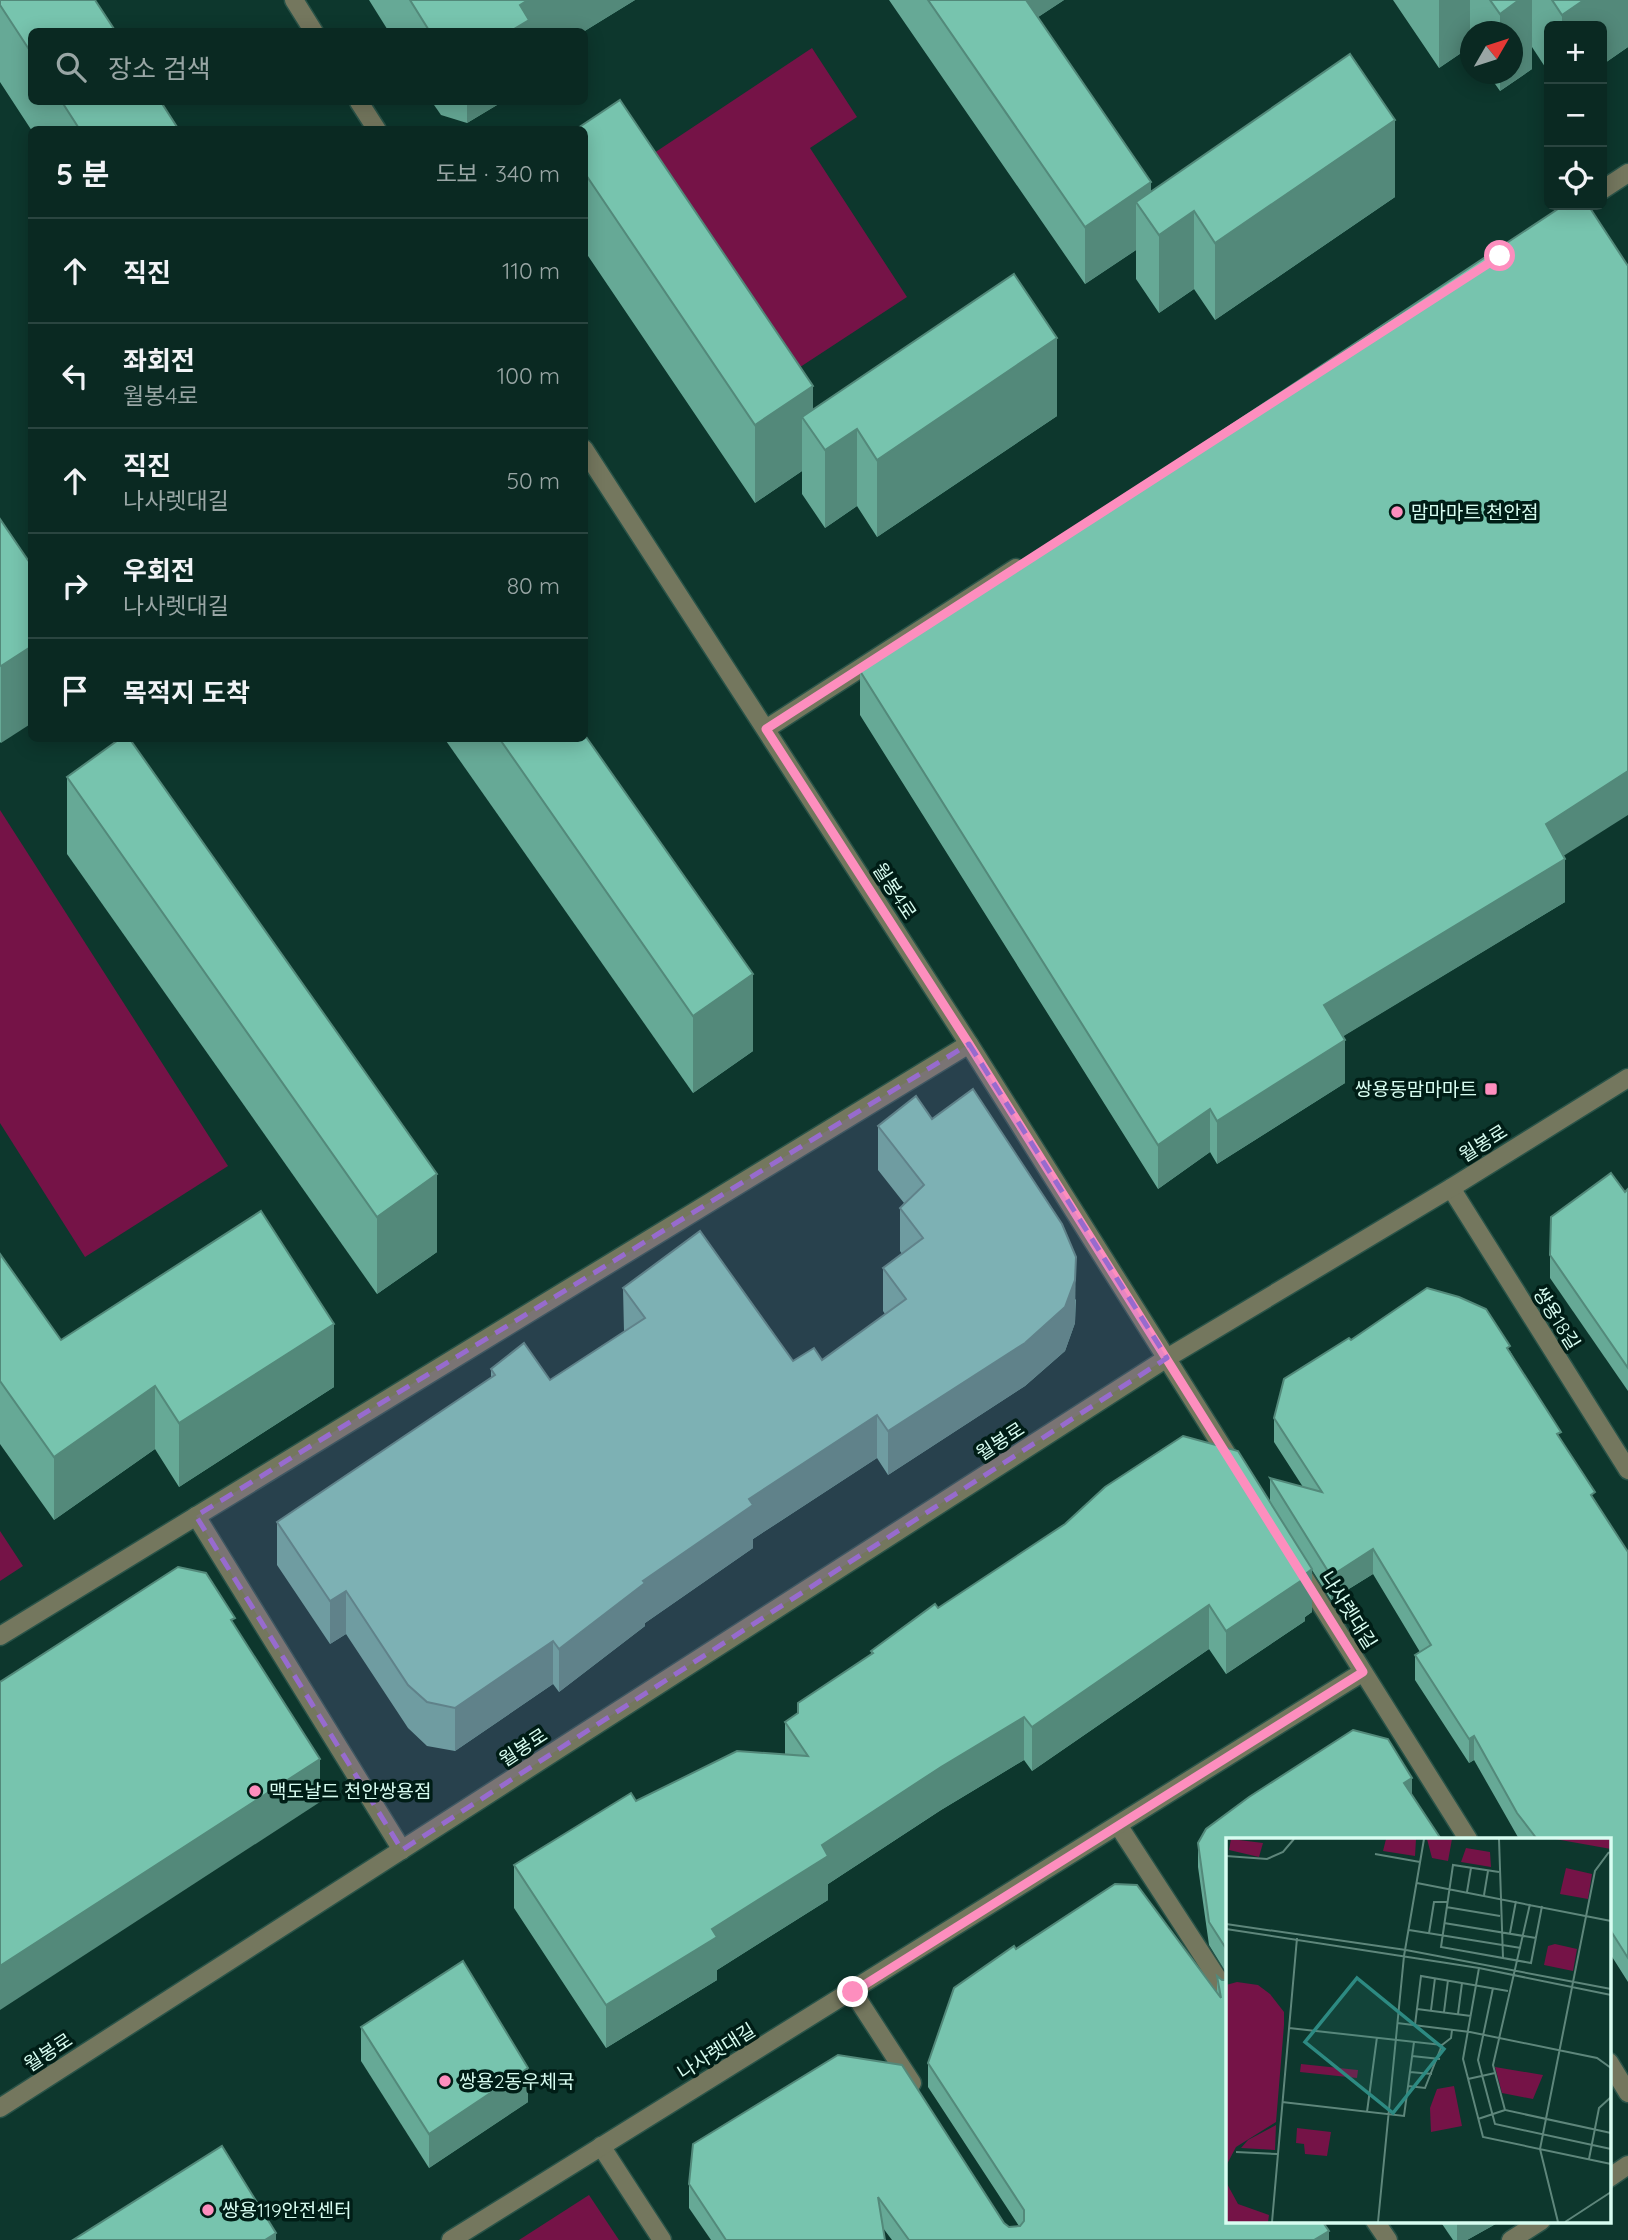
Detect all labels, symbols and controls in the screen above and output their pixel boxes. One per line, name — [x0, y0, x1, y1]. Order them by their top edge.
north arrow — [1460, 21, 1523, 84]
map controls — [1544, 21, 1607, 210]
button: + — [1544, 21, 1607, 84]
search box — [28, 28, 588, 105]
icon: search — [52, 48, 90, 86]
text: 장소 검색 — [108, 52, 211, 85]
button: − — [1544, 84, 1607, 147]
button: locate — [1544, 147, 1607, 210]
text: 5 분 — [56, 155, 109, 193]
text: 도보 · 340 m — [436, 159, 560, 188]
route start — [1484, 240, 1515, 271]
icon: ahead — [56, 252, 94, 290]
text: 직진 — [123, 256, 171, 289]
text: 110 m — [502, 256, 560, 285]
text: 좌회전 — [123, 344, 195, 377]
icon: left — [56, 357, 94, 395]
text: 100 m — [497, 361, 560, 390]
text: 월봉4로 — [123, 381, 199, 410]
text: 직진 — [123, 449, 171, 482]
icon: ahead — [56, 462, 94, 500]
text: 50 m — [507, 466, 560, 495]
text: 나사렛대길 — [123, 486, 229, 515]
place label: 맘마마트 천안점 — [1411, 500, 1539, 524]
marker: 맘마마트 천안점 — [1389, 504, 1405, 520]
text: 우회전 — [123, 554, 195, 587]
icon: right — [56, 567, 94, 605]
text: 80 m — [507, 571, 560, 600]
text: 나사렛대길 — [123, 591, 229, 620]
icon: arrive — [56, 672, 94, 710]
text: 목적지 도착 — [123, 676, 250, 709]
street label: 월봉4로 — [868, 858, 922, 924]
place label: 쌍용동맘마마트 — [1355, 1077, 1477, 1101]
marker: 쌍용동맘마마트 — [1483, 1081, 1499, 1097]
street label: 월봉로 — [1454, 1119, 1512, 1167]
street label: 쌍용18길 — [1528, 1282, 1586, 1354]
street label: 월봉로 — [971, 1417, 1029, 1465]
street label: 나사렛대길 — [1316, 1567, 1382, 1653]
street label: 월봉로 — [494, 1723, 552, 1771]
place label: 맥도날드 천안쌍용점 — [269, 1779, 432, 1803]
marker: 맥도날드 천안쌍용점 — [247, 1783, 263, 1799]
inset map — [1226, 1838, 1610, 2222]
route end — [837, 1976, 868, 2007]
street label: 나사렛대길 — [673, 2018, 759, 2084]
street label: 월봉로 — [19, 2028, 77, 2076]
place label: 쌍용2동우체국 — [459, 2069, 574, 2093]
marker: 쌍용2동우체국 — [437, 2073, 453, 2089]
place label: 쌍용119안전센터 — [222, 2198, 352, 2222]
marker: 쌍용119안전센터 — [200, 2202, 216, 2218]

